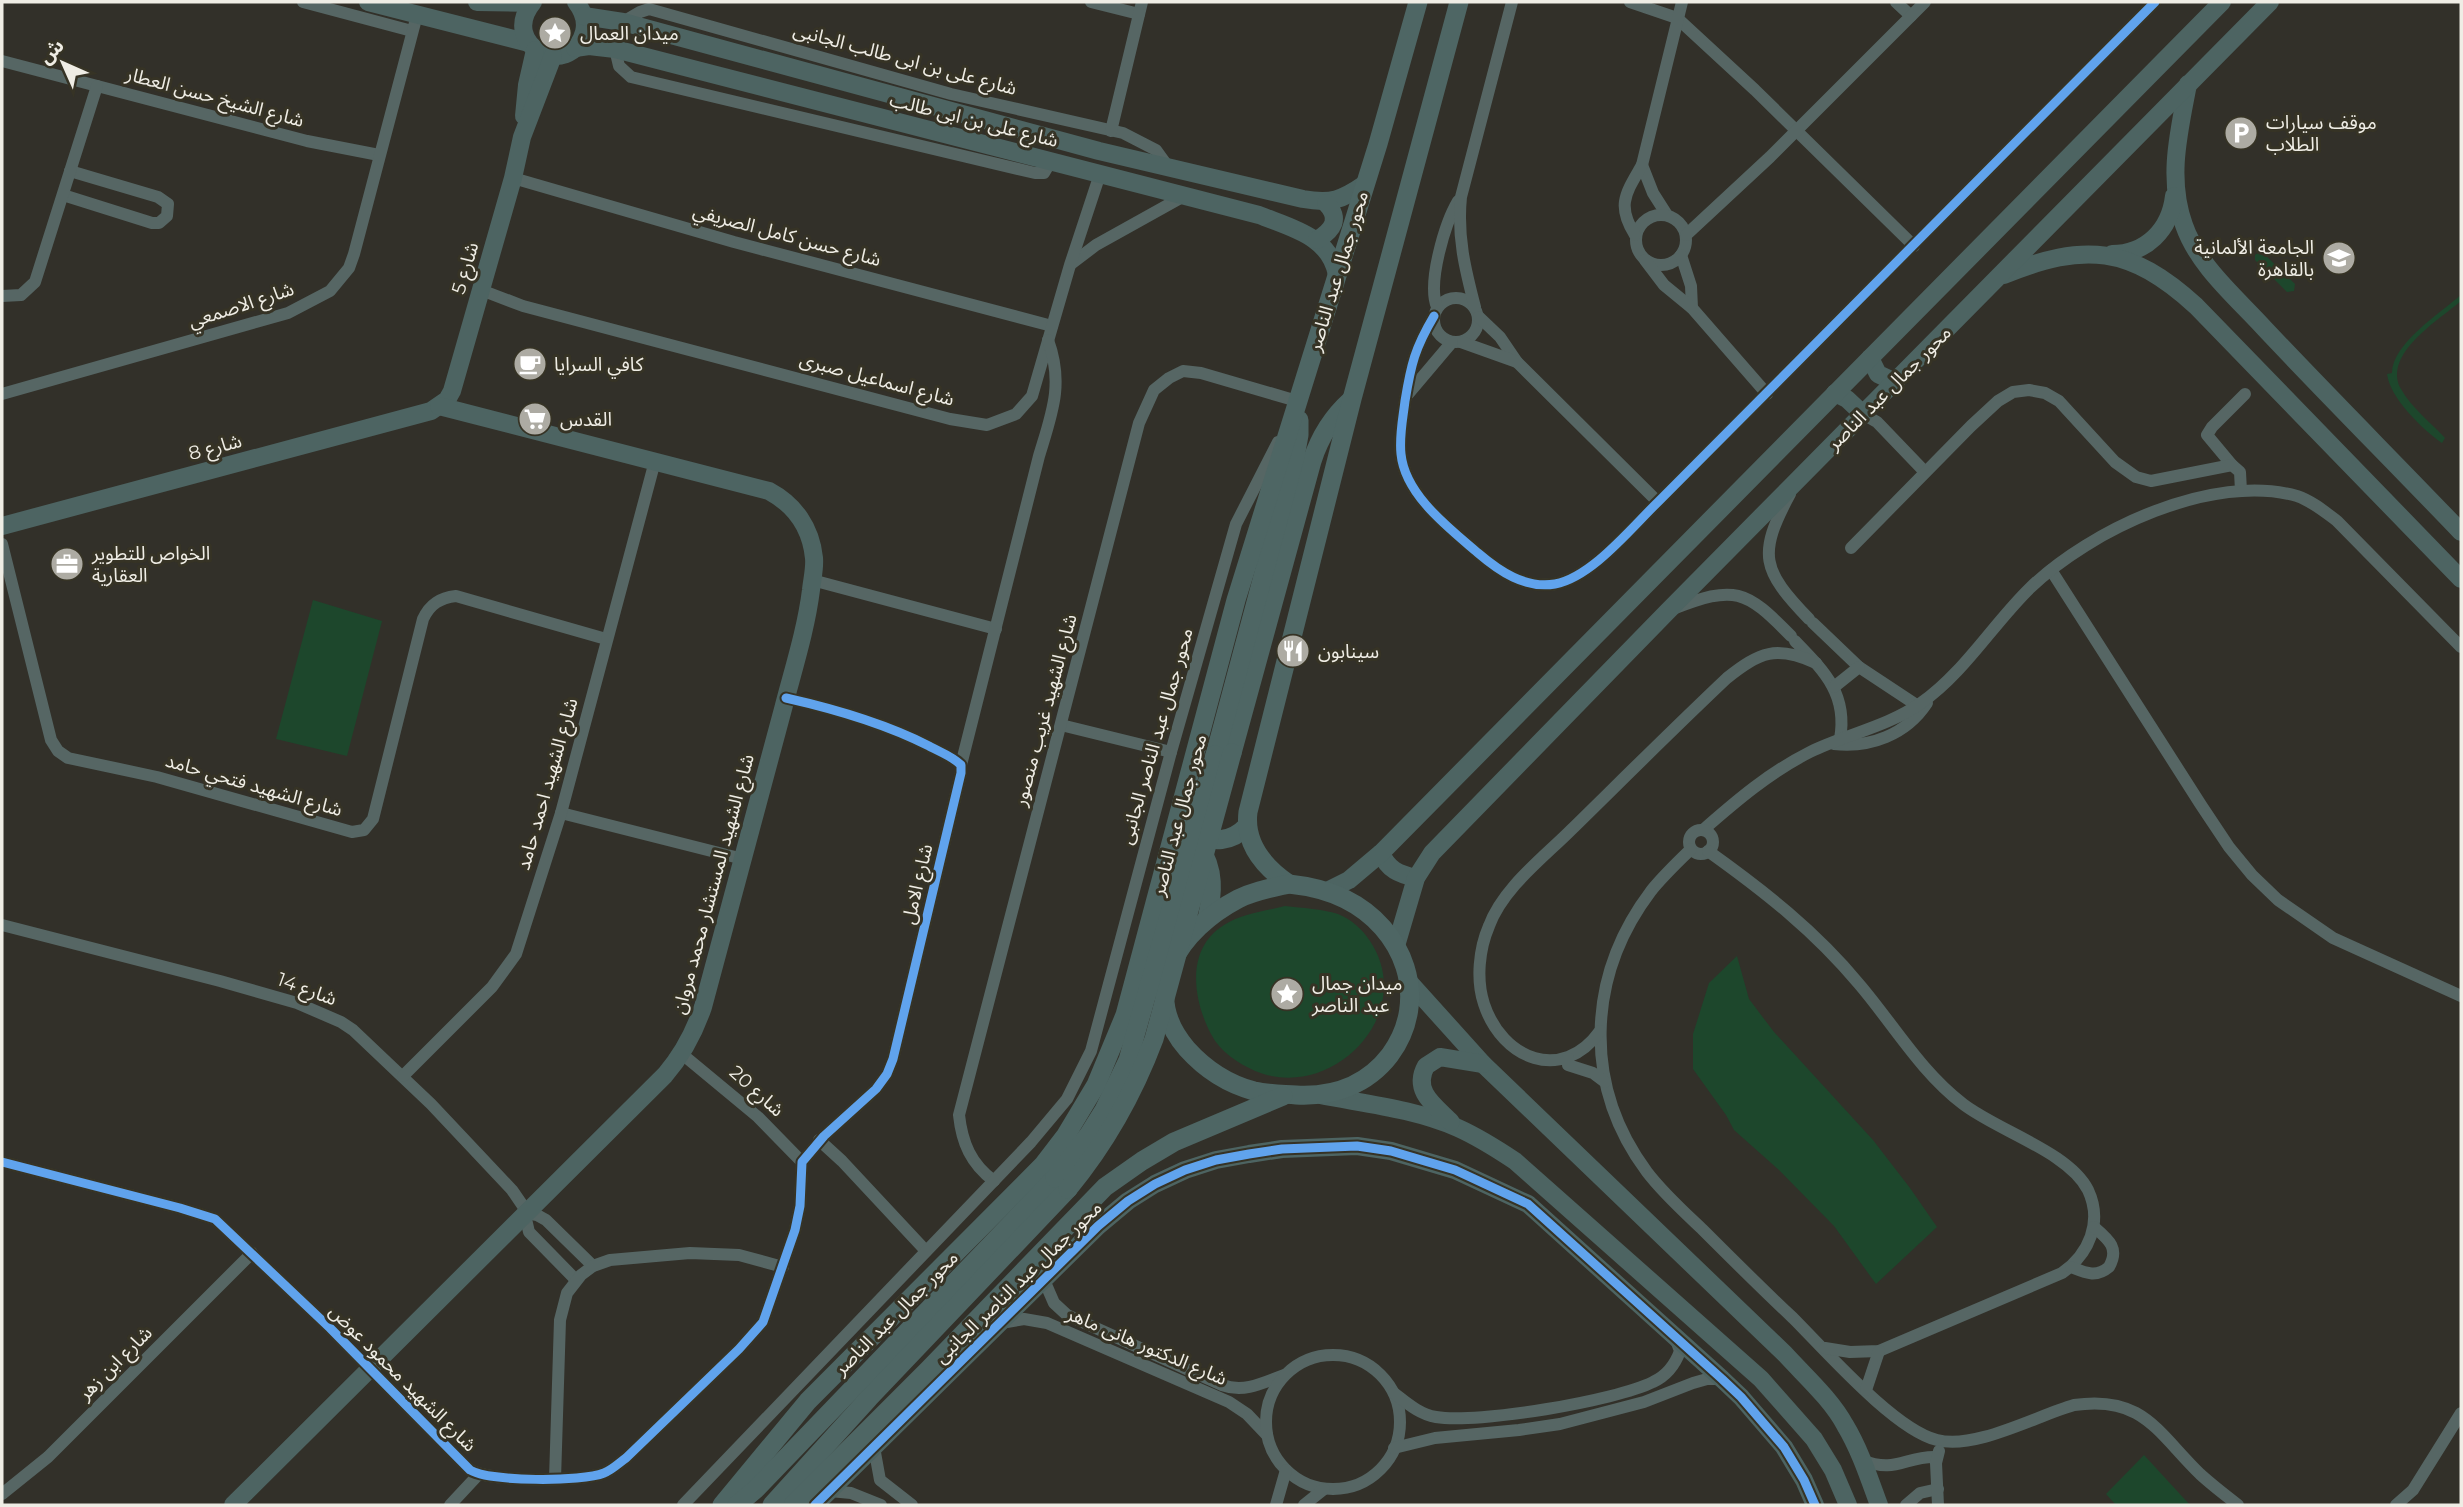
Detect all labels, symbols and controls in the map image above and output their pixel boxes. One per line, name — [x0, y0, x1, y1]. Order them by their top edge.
place icon: ميدان العمال — [536, 14, 574, 52]
street label: شارع على بن ابى طالب الجانبى — [790, 18, 1019, 102]
place label: ميدان العمال — [580, 22, 679, 45]
north arrow — [28, 28, 98, 98]
text: ش — [34, 34, 69, 69]
street label: شارع الشيخ حسن العطار — [122, 62, 307, 135]
street label: شارع على بن ابى طالب — [887, 88, 1061, 154]
place label: موقف سيارات الطلاب — [2266, 111, 2377, 156]
parking icon: موقف سيارات الطلاب — [2222, 114, 2260, 152]
street label: محور جمال عبد الناصر — [1302, 188, 1373, 355]
street label: شارع حسن كامل الصريفي — [689, 199, 884, 274]
place label: الجامعة الألمانية بالقاهرة — [2194, 236, 2314, 281]
street label: شارع 5 — [447, 239, 485, 297]
school or university icon: الجامعة الألمانية بالقاهرة — [2320, 239, 2358, 277]
street label: شارع الاصمعي — [185, 277, 298, 336]
street label: محور جمال عبد الناصر — [1821, 321, 1956, 456]
cafe icon: كافي السرايا — [511, 345, 549, 383]
street label: شارع اسماعيل صبرى — [797, 347, 957, 413]
place label: كافي السرايا — [554, 353, 644, 379]
supermarket icon: القدس — [516, 400, 554, 438]
place label: القدس — [560, 408, 612, 431]
street label: شارع 8 — [186, 429, 245, 467]
place label: الخواص للتطوير العقارية — [91, 542, 210, 587]
office icon: الخواص للتطوير العقارية — [48, 545, 86, 583]
street label: شارع الشهيد غريب منصور — [1008, 611, 1084, 810]
street label: محور جمال عبد الناصر الجانبى — [1114, 625, 1198, 847]
restaurant icon: سينابون — [1274, 632, 1312, 670]
place label: سينابون — [1318, 640, 1379, 663]
street label: شارع الشهيد احمد حامد — [511, 695, 585, 873]
street label: محور جمال عبد الناصر — [1146, 732, 1212, 898]
street label: شارع الشهيد فتحي حامد — [162, 749, 345, 825]
street label: شارع الشهيد المستشار محمد مروان — [667, 751, 761, 1017]
street label: شارع الامل — [897, 842, 939, 927]
street label: شارع 14 — [274, 968, 340, 1012]
place label: ميدان جمال عبد الناصر — [1311, 972, 1403, 1017]
place icon: ميدان جمال عبد الناصر — [1268, 975, 1306, 1013]
street label: شارع 20 — [724, 1061, 789, 1123]
street label: محور جمال عبد الناصر الجانبى — [929, 1196, 1107, 1368]
street label: محور جمال عبد الناصر — [828, 1246, 963, 1381]
street label: شارع الشهيد محمود عوض — [323, 1300, 481, 1458]
street label: شارع الدكتور هانى ماهر — [1062, 1301, 1231, 1392]
street label: شارع ابن زهر — [73, 1321, 158, 1407]

